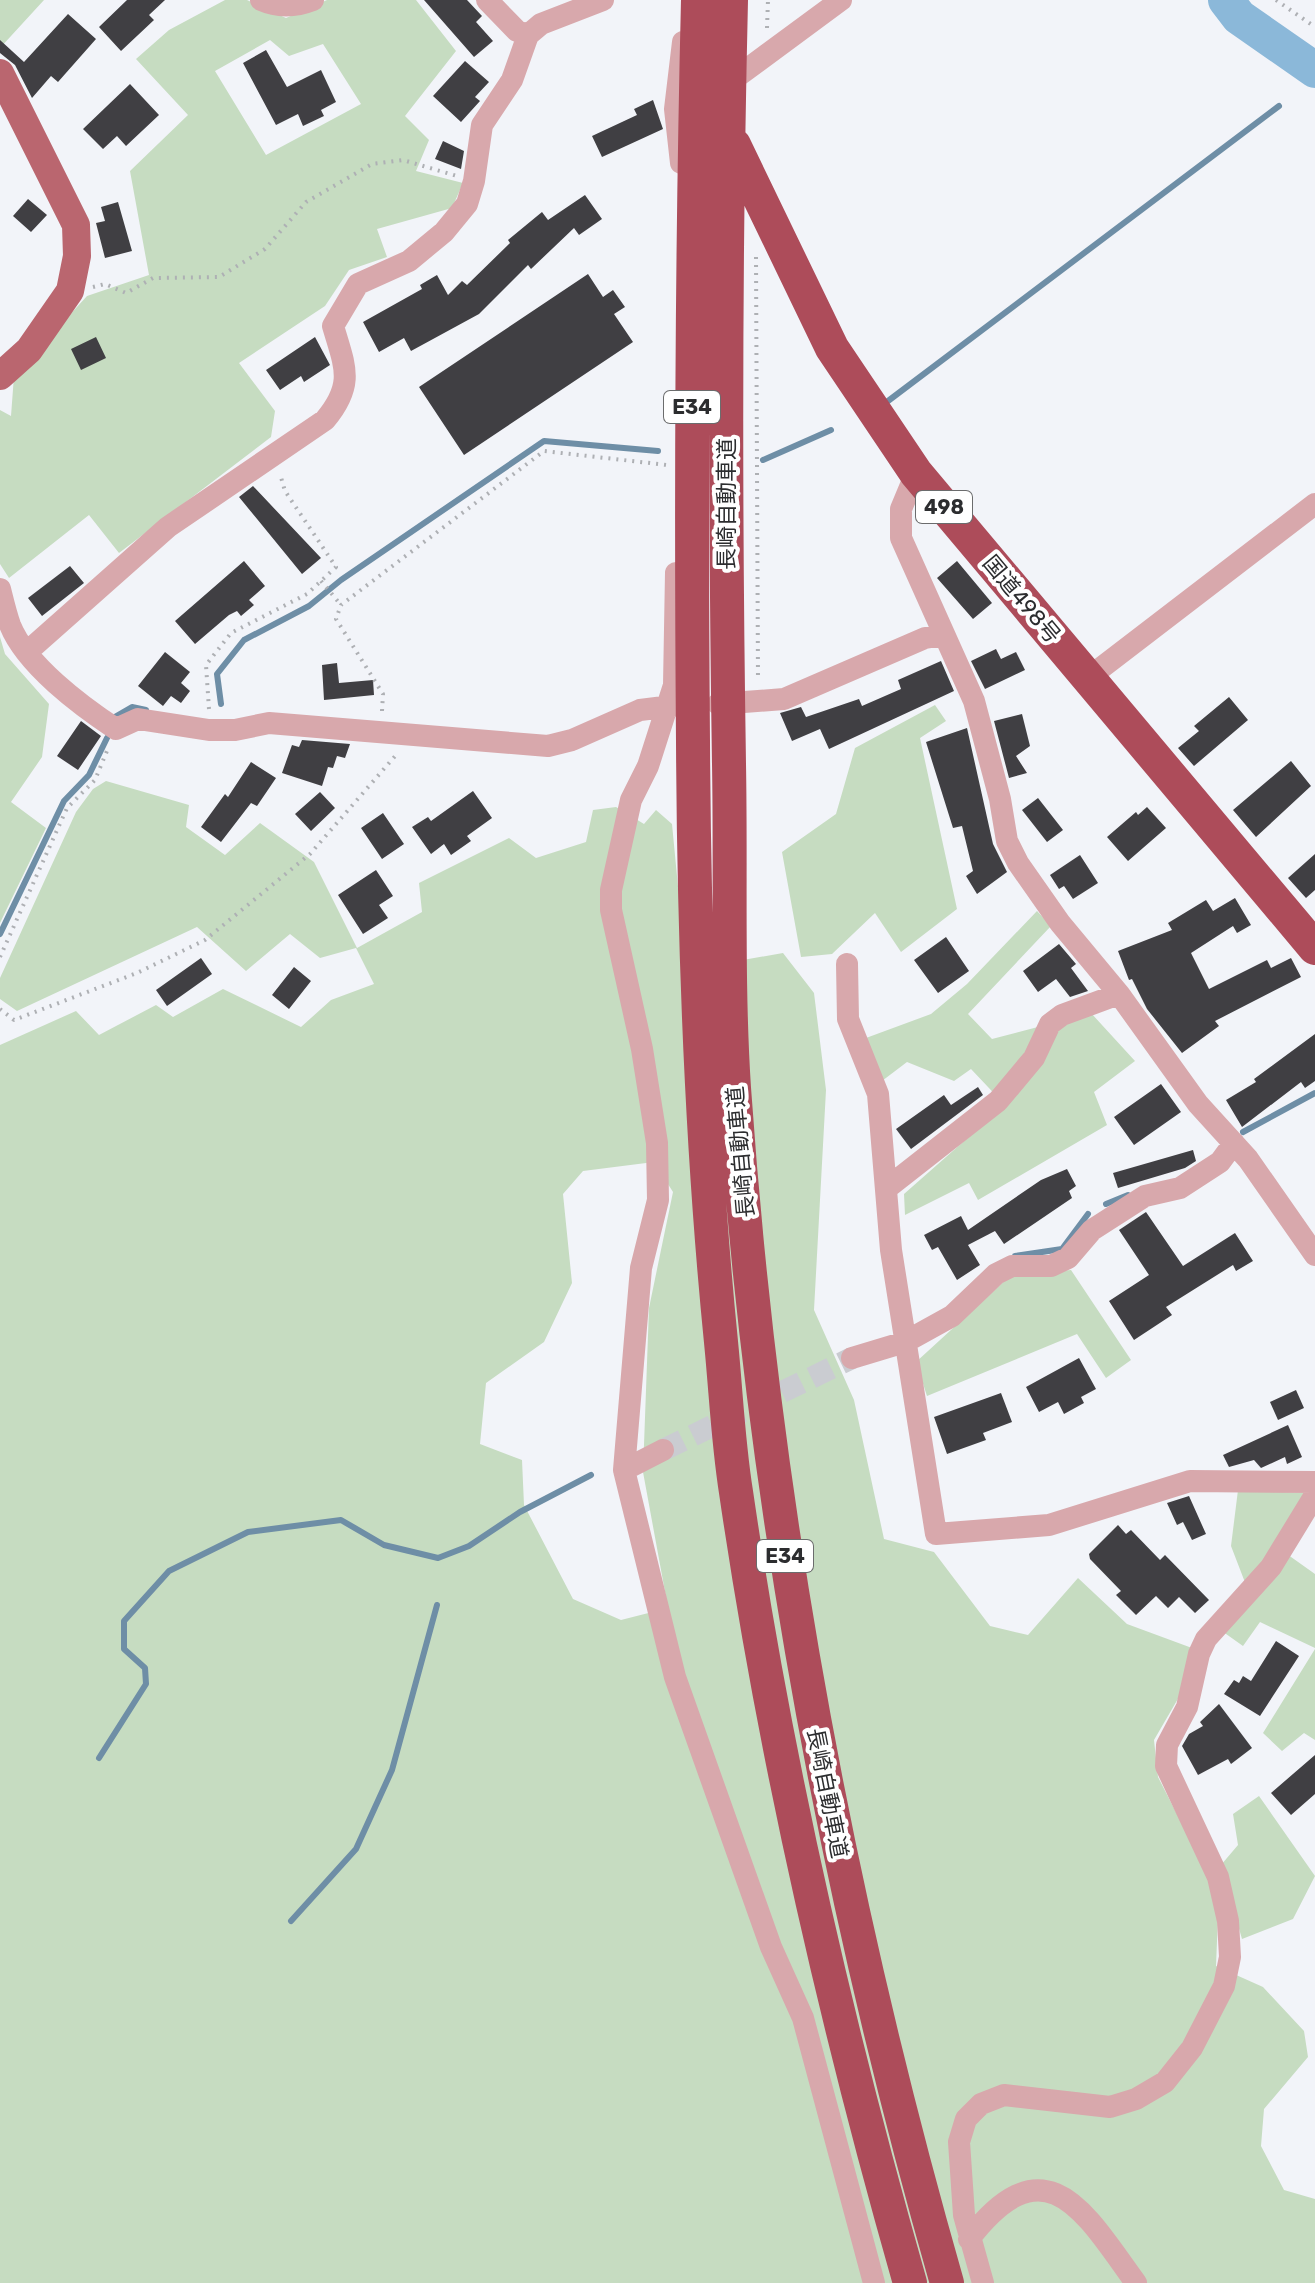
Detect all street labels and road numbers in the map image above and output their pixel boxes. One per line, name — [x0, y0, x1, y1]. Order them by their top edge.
road number: E34 — [664, 391, 720, 423]
street label: 長崎自動車道 — [713, 438, 740, 570]
road number: 498 — [916, 491, 972, 523]
street label: 国道498号 — [977, 550, 1066, 649]
street label: 長崎自動車道 — [721, 1085, 760, 1219]
road number: E34 — [757, 1540, 813, 1572]
street label: 長崎自動車道 — [802, 1726, 853, 1860]

